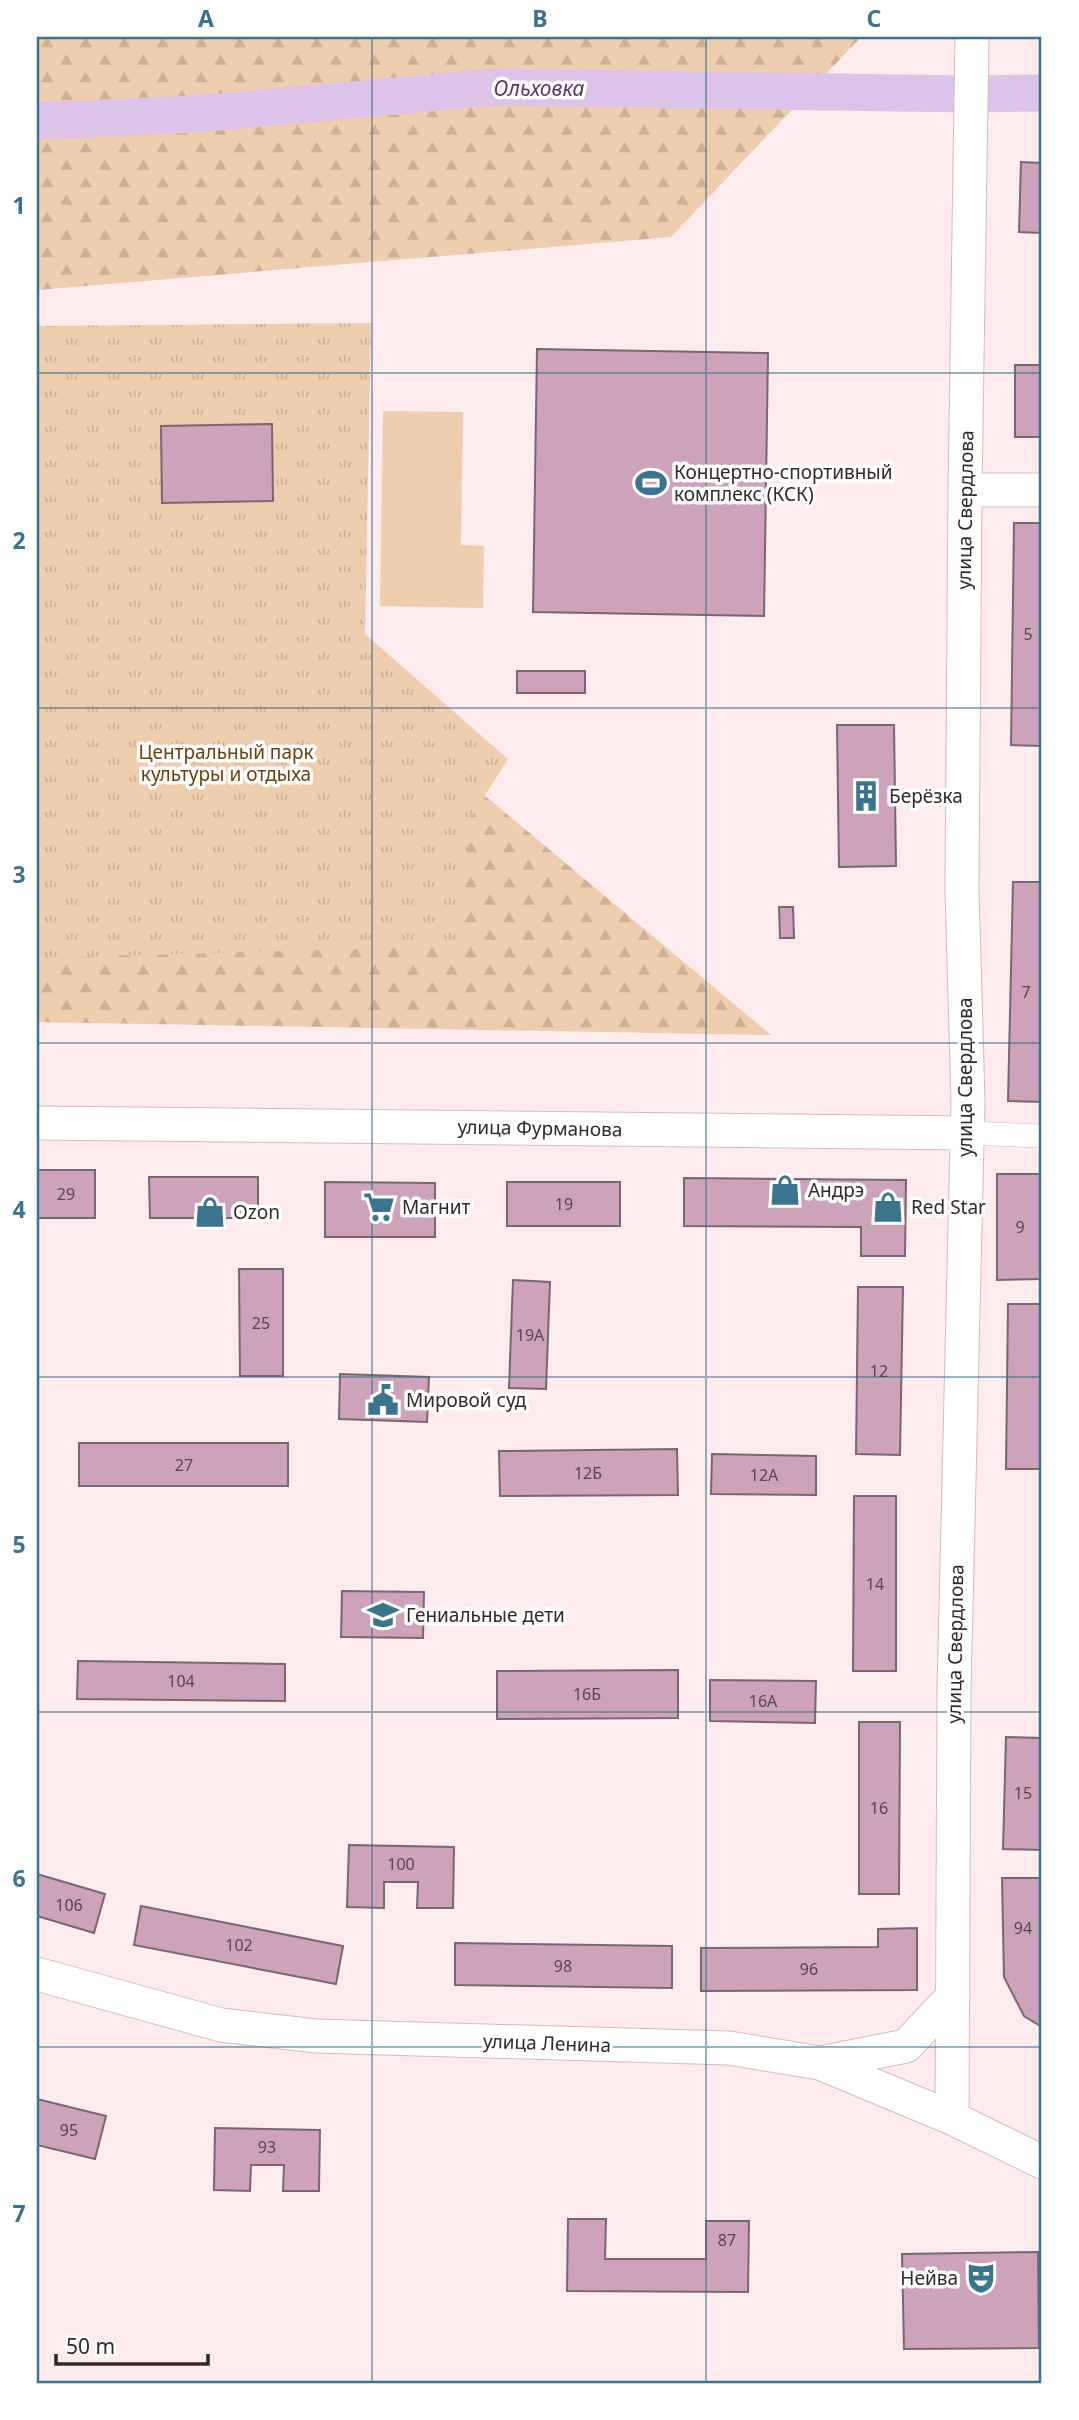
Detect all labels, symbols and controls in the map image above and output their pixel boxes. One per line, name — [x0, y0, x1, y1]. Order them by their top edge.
text: A — [198, 2, 214, 34]
text: B — [532, 2, 548, 34]
text: C — [867, 2, 882, 34]
water label: Ольховка — [493, 74, 585, 102]
text: 1 — [12, 189, 26, 221]
street label: улица Свердлова — [951, 430, 979, 590]
place label: Концертно-спортивный комплекс (КСК) — [674, 459, 893, 507]
sports icon: Концертно-спортивный комплекс (КСК) — [634, 466, 668, 500]
text: 2 — [12, 524, 26, 556]
house number: 5 — [1023, 623, 1033, 645]
park label: Центральный парк культуры и отдыха — [138, 739, 314, 787]
building icon: Берёзка — [849, 779, 883, 813]
place label: Берёзка — [889, 783, 963, 809]
text: 3 — [12, 858, 26, 890]
house number: 7 — [1021, 981, 1031, 1003]
street label: улица Свердлова — [952, 997, 978, 1157]
street label: улица Фурманова — [457, 1114, 623, 1142]
shop icon: Андрэ — [768, 1173, 802, 1207]
place label: Андрэ — [808, 1177, 864, 1203]
house number: 29 — [57, 1183, 75, 1205]
supermarket icon: Магнит — [362, 1190, 396, 1224]
shop icon: Red Star — [871, 1190, 905, 1224]
text: 4 — [12, 1193, 26, 1225]
house number: 19 — [555, 1193, 573, 1215]
place label: Магнит — [402, 1194, 471, 1220]
place label: Red Star — [911, 1194, 986, 1220]
shop icon: Ozon — [193, 1195, 227, 1229]
place label: Ozon — [233, 1199, 280, 1225]
house number: 9 — [1015, 1216, 1025, 1238]
house number: 25 — [252, 1312, 270, 1334]
house number: 19А — [516, 1324, 545, 1346]
house number: 12 — [870, 1360, 888, 1382]
public building icon: Мировой суд — [366, 1383, 400, 1417]
place label: Мировой суд — [406, 1387, 527, 1413]
house number: 27 — [175, 1454, 193, 1476]
house number: 12Б — [574, 1462, 602, 1484]
house number: 12А — [750, 1464, 779, 1486]
text: 5 — [12, 1528, 26, 1560]
street label: улица Свердлова — [941, 1564, 969, 1724]
house number: 14 — [866, 1573, 884, 1595]
school or university icon: Гениальные дети — [366, 1598, 400, 1632]
place label: Гениальные дети — [406, 1602, 565, 1628]
house number: 104 — [167, 1670, 195, 1692]
house number: 16Б — [573, 1683, 601, 1705]
house number: 16А — [749, 1690, 778, 1712]
house number: 15 — [1014, 1782, 1032, 1804]
house number: 16 — [870, 1797, 888, 1819]
house number: 100 — [387, 1853, 415, 1875]
text: 6 — [12, 1862, 26, 1894]
house number: 106 — [55, 1894, 83, 1916]
house number: 94 — [1014, 1917, 1032, 1939]
house number: 102 — [225, 1934, 253, 1956]
house number: 98 — [554, 1955, 572, 1977]
house number: 96 — [800, 1958, 818, 1980]
street label: улица Ленина — [482, 2028, 612, 2058]
house number: 95 — [60, 2119, 78, 2141]
house number: 93 — [258, 2136, 276, 2158]
text: 7 — [12, 2197, 26, 2229]
house number: 87 — [718, 2229, 736, 2251]
theatre icon: Нейва — [964, 2261, 998, 2295]
place label: Нейва — [900, 2265, 958, 2291]
scale bar — [56, 2322, 208, 2366]
text: 50 m — [66, 2332, 115, 2360]

